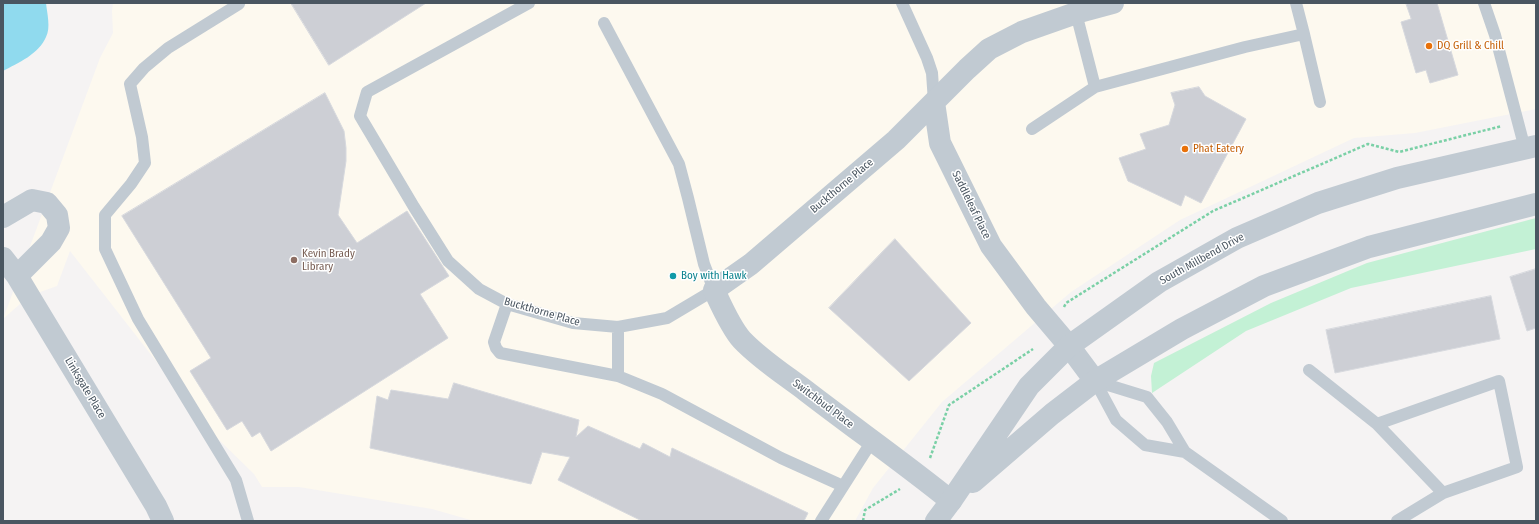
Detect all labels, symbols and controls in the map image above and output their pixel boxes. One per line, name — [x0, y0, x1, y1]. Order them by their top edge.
place label: DQ Grill & Chill — [1437, 39, 1504, 53]
marker: DQ Grill & Chill — [1424, 41, 1434, 51]
place label: Phat Eatery — [1193, 142, 1244, 156]
marker: Phat Eatery — [1180, 144, 1190, 154]
street label: Buckthorne Place — [808, 156, 876, 216]
street label: Saddleleaf Place — [949, 169, 993, 241]
street label: South Millbend Drive — [1158, 230, 1246, 288]
place label: Kevin Brady Library — [302, 247, 355, 273]
marker: Kevin Brady Library — [289, 255, 299, 265]
place label: Boy with Hawk — [681, 269, 747, 283]
marker: Boy with Hawk — [668, 271, 678, 281]
street label: Buckthorne Place — [503, 295, 581, 329]
street label: Linksgate Place — [62, 355, 108, 421]
street label: Switchbud Place — [790, 377, 856, 431]

